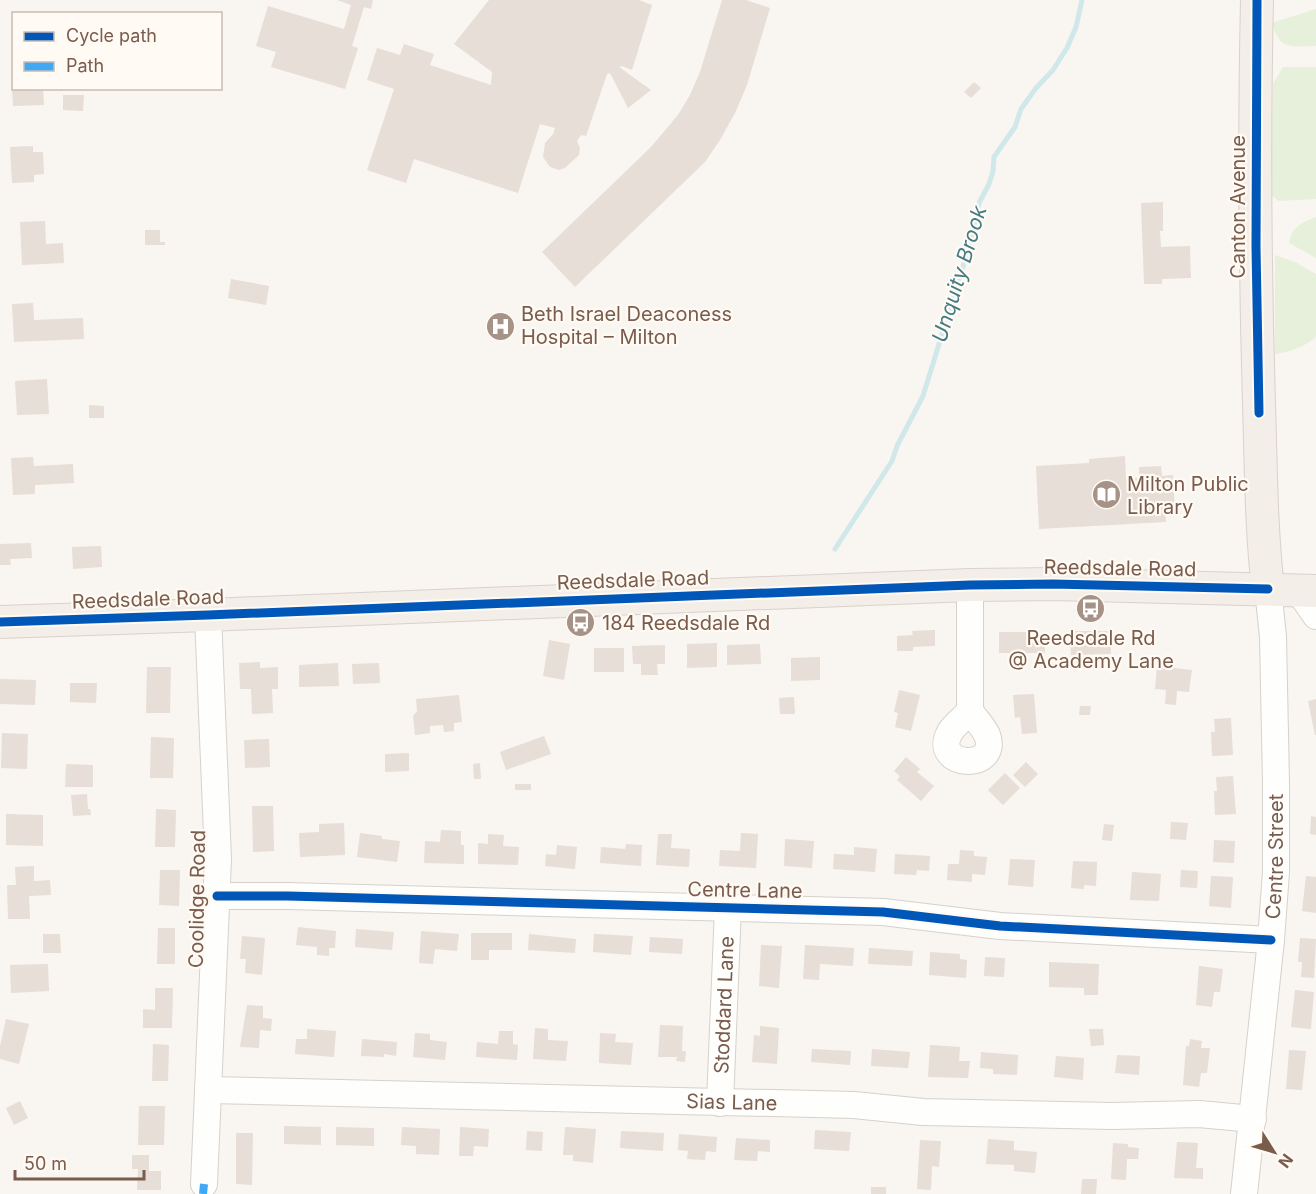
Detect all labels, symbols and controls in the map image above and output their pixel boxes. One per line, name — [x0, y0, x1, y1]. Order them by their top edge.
legend — [12, 12, 222, 90]
text: Cycle path — [66, 25, 157, 46]
text: Path — [66, 55, 104, 76]
street label: Canton Avenue — [1226, 135, 1250, 279]
water label: Unquity Brook — [926, 202, 992, 345]
place label: Beth Israel Deaconess Hospital – Milton — [521, 302, 732, 349]
hospital icon: Beth Israel Deaconess Hospital – Milton — [484, 310, 516, 342]
place label: Milton Public Library — [1127, 472, 1249, 519]
library icon: Milton Public Library — [1090, 479, 1122, 511]
street label: Reedsdale Road — [1044, 555, 1196, 581]
street label: Reedsdale Road — [556, 565, 710, 595]
street label: Reedsdale Road — [71, 584, 225, 614]
bus stop icon: Reedsdale Rd @ Academy Lane — [1075, 592, 1107, 624]
bus stop icon: 184 Reedsdale Rd — [565, 607, 597, 639]
place label: 184 Reedsdale Rd — [602, 611, 770, 635]
place label: Reedsdale Rd @ Academy Lane — [1008, 626, 1174, 673]
street label: Centre Street — [1261, 793, 1288, 920]
street label: Coolidge Road — [184, 830, 210, 968]
street label: Centre Lane — [687, 877, 803, 903]
street label: Stoddard Lane — [709, 936, 739, 1075]
street label: Sias Lane — [686, 1089, 778, 1115]
north arrow — [1244, 1122, 1304, 1182]
scale bar — [15, 1143, 144, 1181]
text: N — [1274, 1150, 1298, 1172]
text: 50 m — [24, 1153, 67, 1174]

